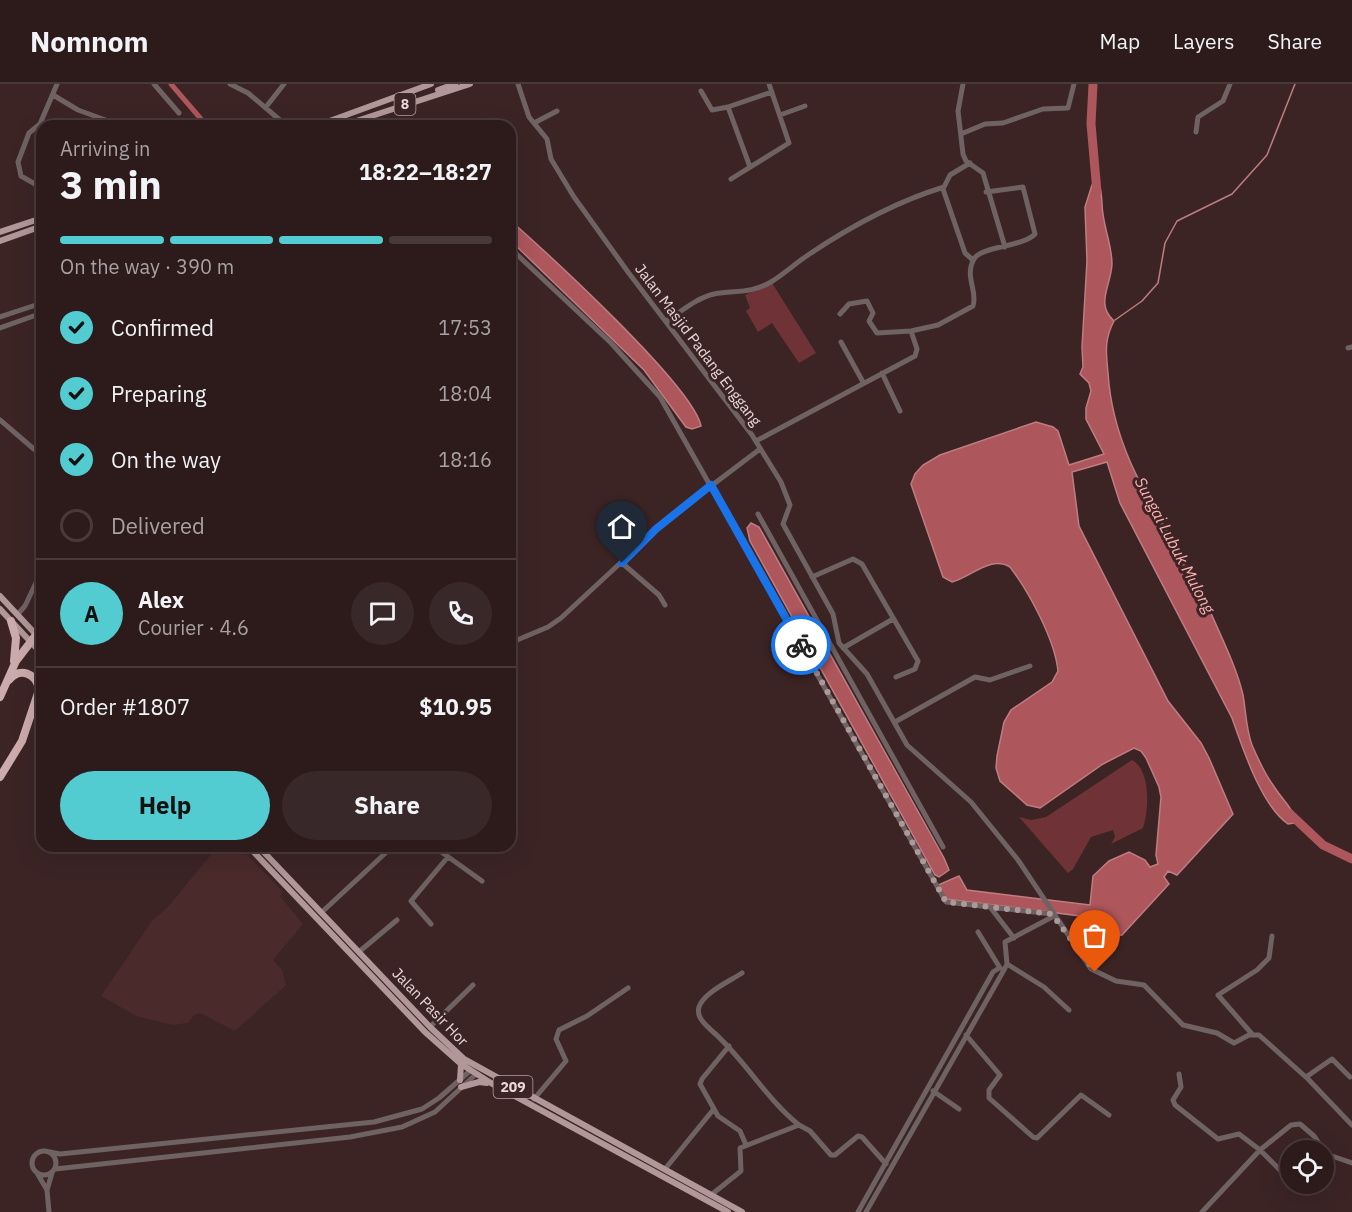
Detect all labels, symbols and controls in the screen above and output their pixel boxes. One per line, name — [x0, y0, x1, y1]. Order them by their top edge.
text: Nomnom — [30, 23, 149, 60]
text: Map — [1100, 27, 1140, 55]
text: Layers — [1173, 27, 1235, 55]
text: Share — [1268, 27, 1322, 55]
road number: 8 — [394, 93, 416, 115]
text: Arriving in — [60, 135, 150, 162]
text: 18:22–18:27 — [359, 157, 492, 186]
text: 3 min — [60, 159, 162, 210]
text: On the way · 390 m — [60, 253, 234, 280]
street label: Jalan Masjid Padang Enggang — [631, 260, 766, 430]
icon: check — [60, 311, 93, 344]
text: Confirmed — [111, 313, 214, 342]
text: 17:53 — [438, 314, 492, 341]
icon: check — [60, 377, 93, 410]
text: Preparing — [111, 379, 206, 408]
text: 18:04 — [438, 380, 492, 407]
icon: check — [60, 443, 93, 476]
text: On the way — [111, 445, 221, 474]
text: 18:16 — [438, 446, 492, 473]
water label: Sungai Lubuk Mulong — [1131, 474, 1220, 617]
pin — [596, 501, 647, 563]
icon: home — [605, 510, 638, 543]
text: Delivered — [111, 511, 205, 540]
button: chat — [351, 582, 414, 645]
button: phone — [429, 582, 492, 645]
text: Alex — [138, 585, 184, 614]
text: A — [84, 599, 99, 628]
text: Courier · 4.6 — [138, 614, 249, 641]
courier — [771, 615, 831, 675]
icon: bike — [785, 629, 818, 662]
text: Order #1807 — [60, 692, 190, 721]
text: $10.95 — [419, 692, 492, 721]
button: Help — [60, 771, 270, 840]
button: Share — [282, 771, 492, 840]
pin — [1069, 910, 1120, 972]
icon: bag — [1078, 919, 1111, 952]
street label: Jalan Pasir Hor — [388, 964, 473, 1050]
road number: 209 — [494, 1076, 532, 1098]
map controls — [1280, 1140, 1334, 1194]
button: locate — [1280, 1140, 1334, 1194]

